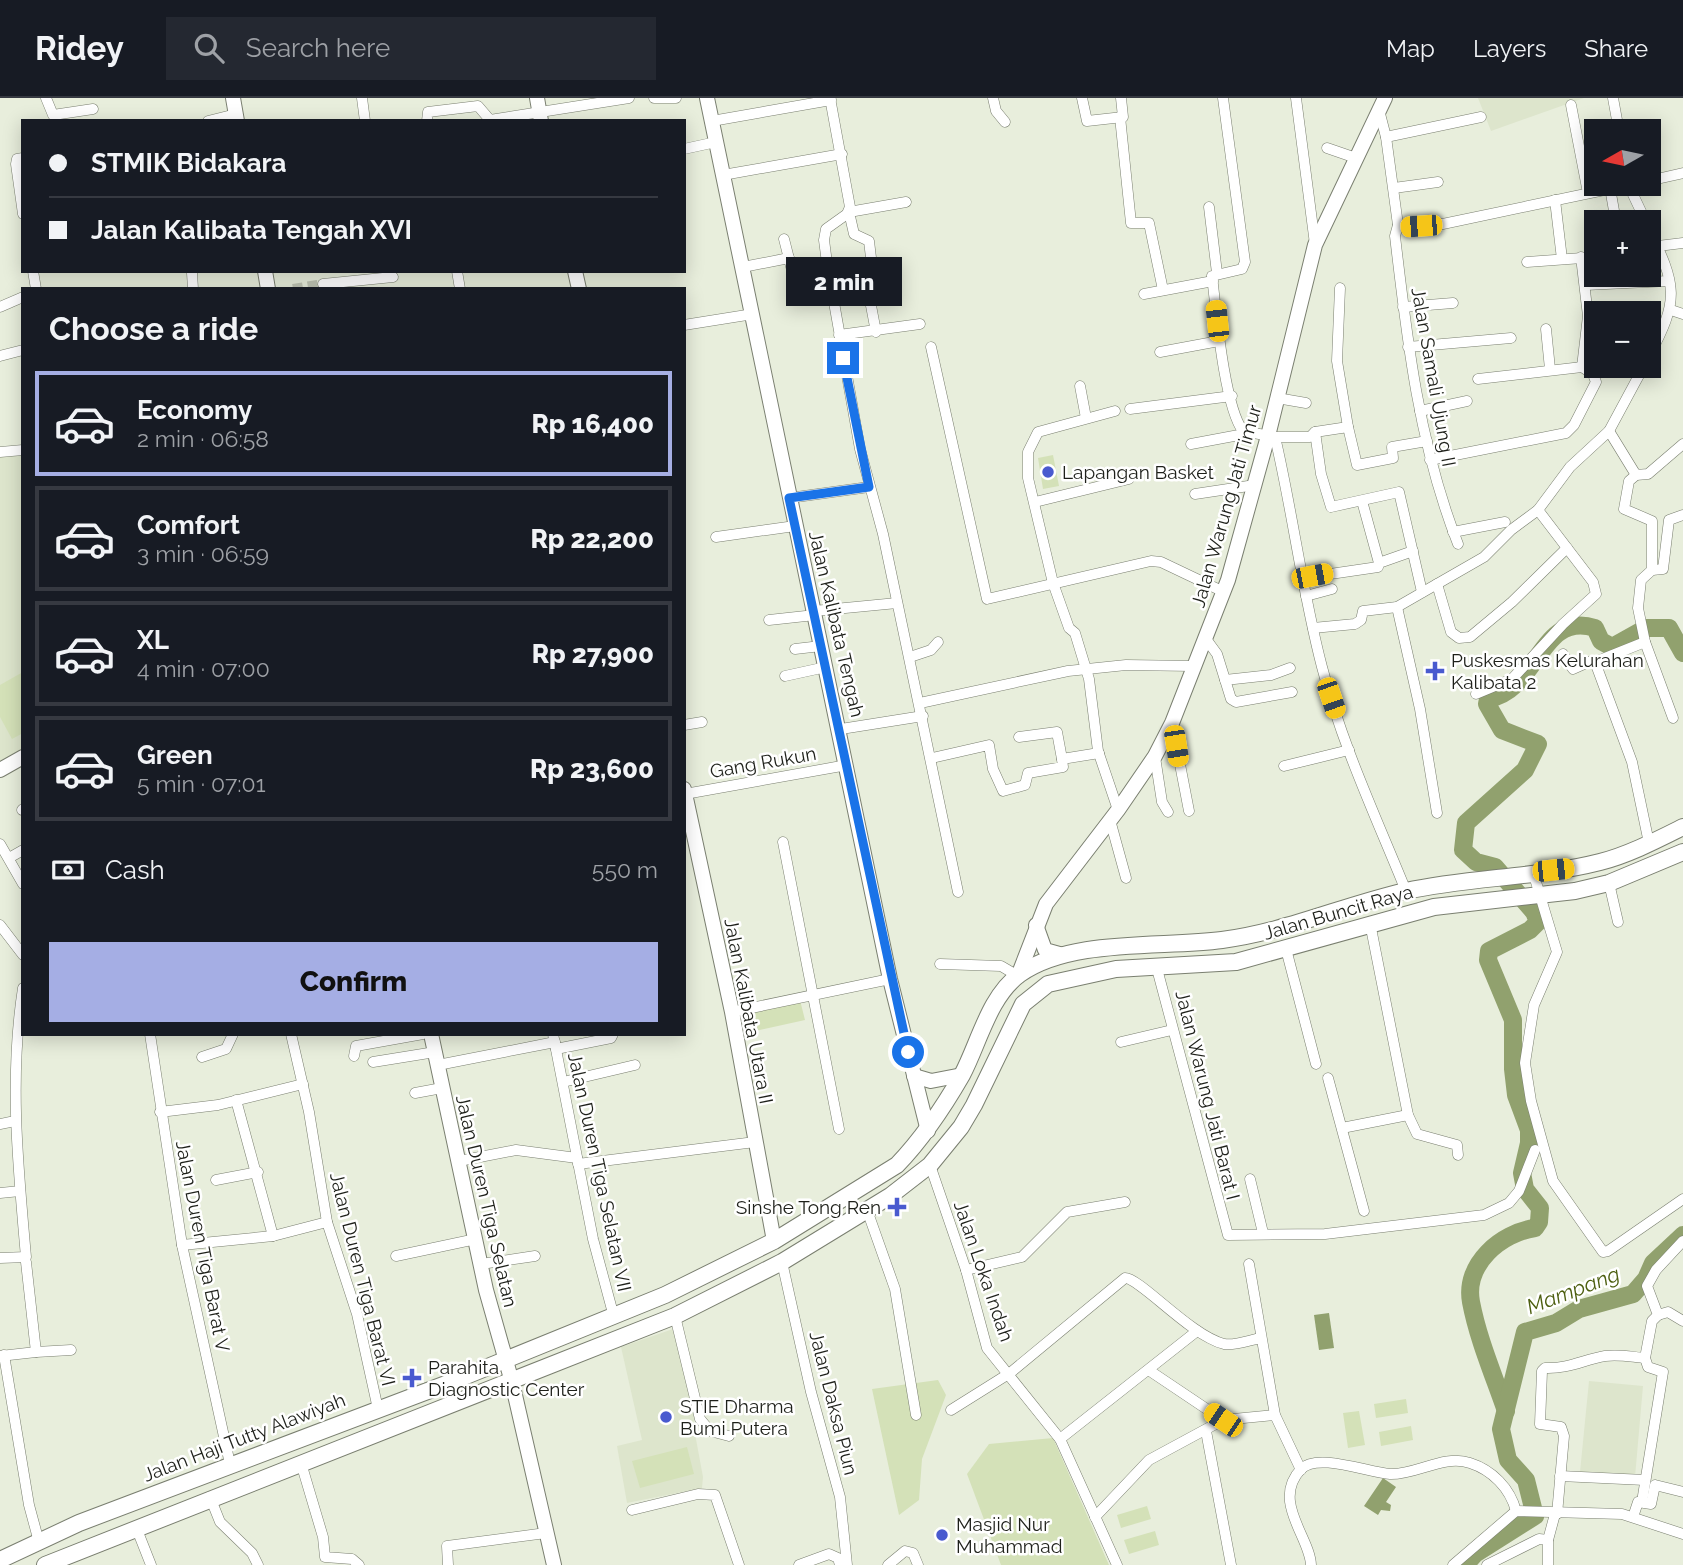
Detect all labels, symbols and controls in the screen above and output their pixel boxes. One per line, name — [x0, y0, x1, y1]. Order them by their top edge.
search box — [166, 17, 656, 80]
text: Ridey — [35, 29, 124, 68]
icon: search — [190, 29, 228, 67]
text: Search here — [246, 33, 390, 63]
text: Map — [1386, 34, 1435, 63]
text: Layers — [1473, 34, 1546, 63]
text: Share — [1584, 34, 1648, 63]
north arrow — [1584, 119, 1661, 196]
map controls — [1584, 119, 1661, 378]
text: STMIK Bidakara — [91, 148, 287, 178]
button: + — [1584, 210, 1661, 287]
car — [1400, 214, 1443, 238]
text: Jalan Kalibata Tengah XVI — [91, 215, 412, 245]
callout: 2 min — [785, 257, 901, 306]
text: 2 min — [814, 268, 874, 295]
street label: Jalan Samali Ujung II — [1407, 286, 1461, 468]
car — [1205, 299, 1230, 343]
button: − — [1584, 301, 1661, 378]
text: Choose a ride — [49, 310, 258, 347]
route end — [827, 342, 859, 374]
icon: car — [53, 392, 116, 455]
text: Economy — [137, 395, 252, 425]
street label: Jalan Warung Jati Timur — [1187, 402, 1266, 610]
text: Rp 16,400 — [531, 409, 654, 439]
text: 2 min · 06:58 — [137, 425, 269, 452]
place label: Lapangan Basket — [1062, 461, 1214, 483]
marker: Lapangan Basket — [1040, 464, 1056, 480]
icon: car — [53, 507, 116, 570]
text: Comfort — [137, 510, 240, 540]
text: Rp 22,200 — [531, 524, 654, 554]
street label: Jalan Kalibata Tengah — [805, 529, 869, 719]
text: 3 min · 06:59 — [137, 540, 269, 567]
car — [1290, 562, 1335, 590]
icon: car — [53, 622, 116, 685]
text: XL — [137, 625, 169, 655]
text: Rp 27,900 — [532, 639, 654, 669]
place label: Puskesmas Kelurahan Kalibata 2 — [1451, 649, 1644, 693]
text: 4 min · 07:00 — [137, 655, 270, 682]
marker: Puskesmas Kelurahan Kalibata 2 — [1425, 661, 1445, 681]
car — [1315, 675, 1348, 721]
car — [1163, 724, 1190, 768]
icon: car — [53, 737, 116, 800]
text: Green — [137, 740, 213, 770]
street label: Gang Rukun — [708, 742, 818, 782]
text: Rp 23,600 — [530, 754, 654, 784]
text: 5 min · 07:01 — [137, 770, 266, 797]
icon: cash — [49, 851, 87, 889]
text: Cash — [105, 855, 165, 885]
text: 550 m — [592, 856, 658, 883]
car — [1532, 857, 1575, 883]
street label: Jalan Buncit Raya — [1261, 880, 1415, 944]
street label: Jalan Kalibata Utara II — [720, 916, 778, 1106]
button: Confirm — [49, 942, 658, 1022]
street label: Jalan Warung Jati Barat I — [1171, 988, 1245, 1202]
route start — [892, 1036, 924, 1068]
street label: Jalan Duren Tiga Selatan VII — [564, 1051, 636, 1293]
street label: Jalan Duren Tiga Selatan — [452, 1093, 522, 1309]
street label: Jalan Duren Tiga Barat V — [172, 1139, 234, 1354]
street label: Jalan Duren Tiga Barat VI — [326, 1170, 400, 1388]
place label: Sinshe Tong Ren — [736, 1196, 881, 1218]
marker: Sinshe Tong Ren — [887, 1197, 907, 1217]
street label: Jalan Loka Indah — [950, 1198, 1018, 1344]
water label: Mampang — [1523, 1261, 1623, 1319]
street label: Jalan Daksa Piun — [805, 1329, 863, 1477]
place label: Parahita Diagnostic Center — [428, 1356, 585, 1400]
marker: Parahita Diagnostic Center — [402, 1368, 422, 1388]
street label: Jalan Haji Tutty Alawiyah — [140, 1388, 348, 1486]
place label: STIE Dharma Bumi Putera — [680, 1395, 794, 1439]
car — [1200, 1400, 1247, 1440]
marker: STIE Dharma Bumi Putera — [658, 1409, 674, 1425]
place label: Masjid Nur Muhammad — [956, 1513, 1062, 1557]
marker: Masjid Nur Muhammad — [934, 1527, 950, 1543]

